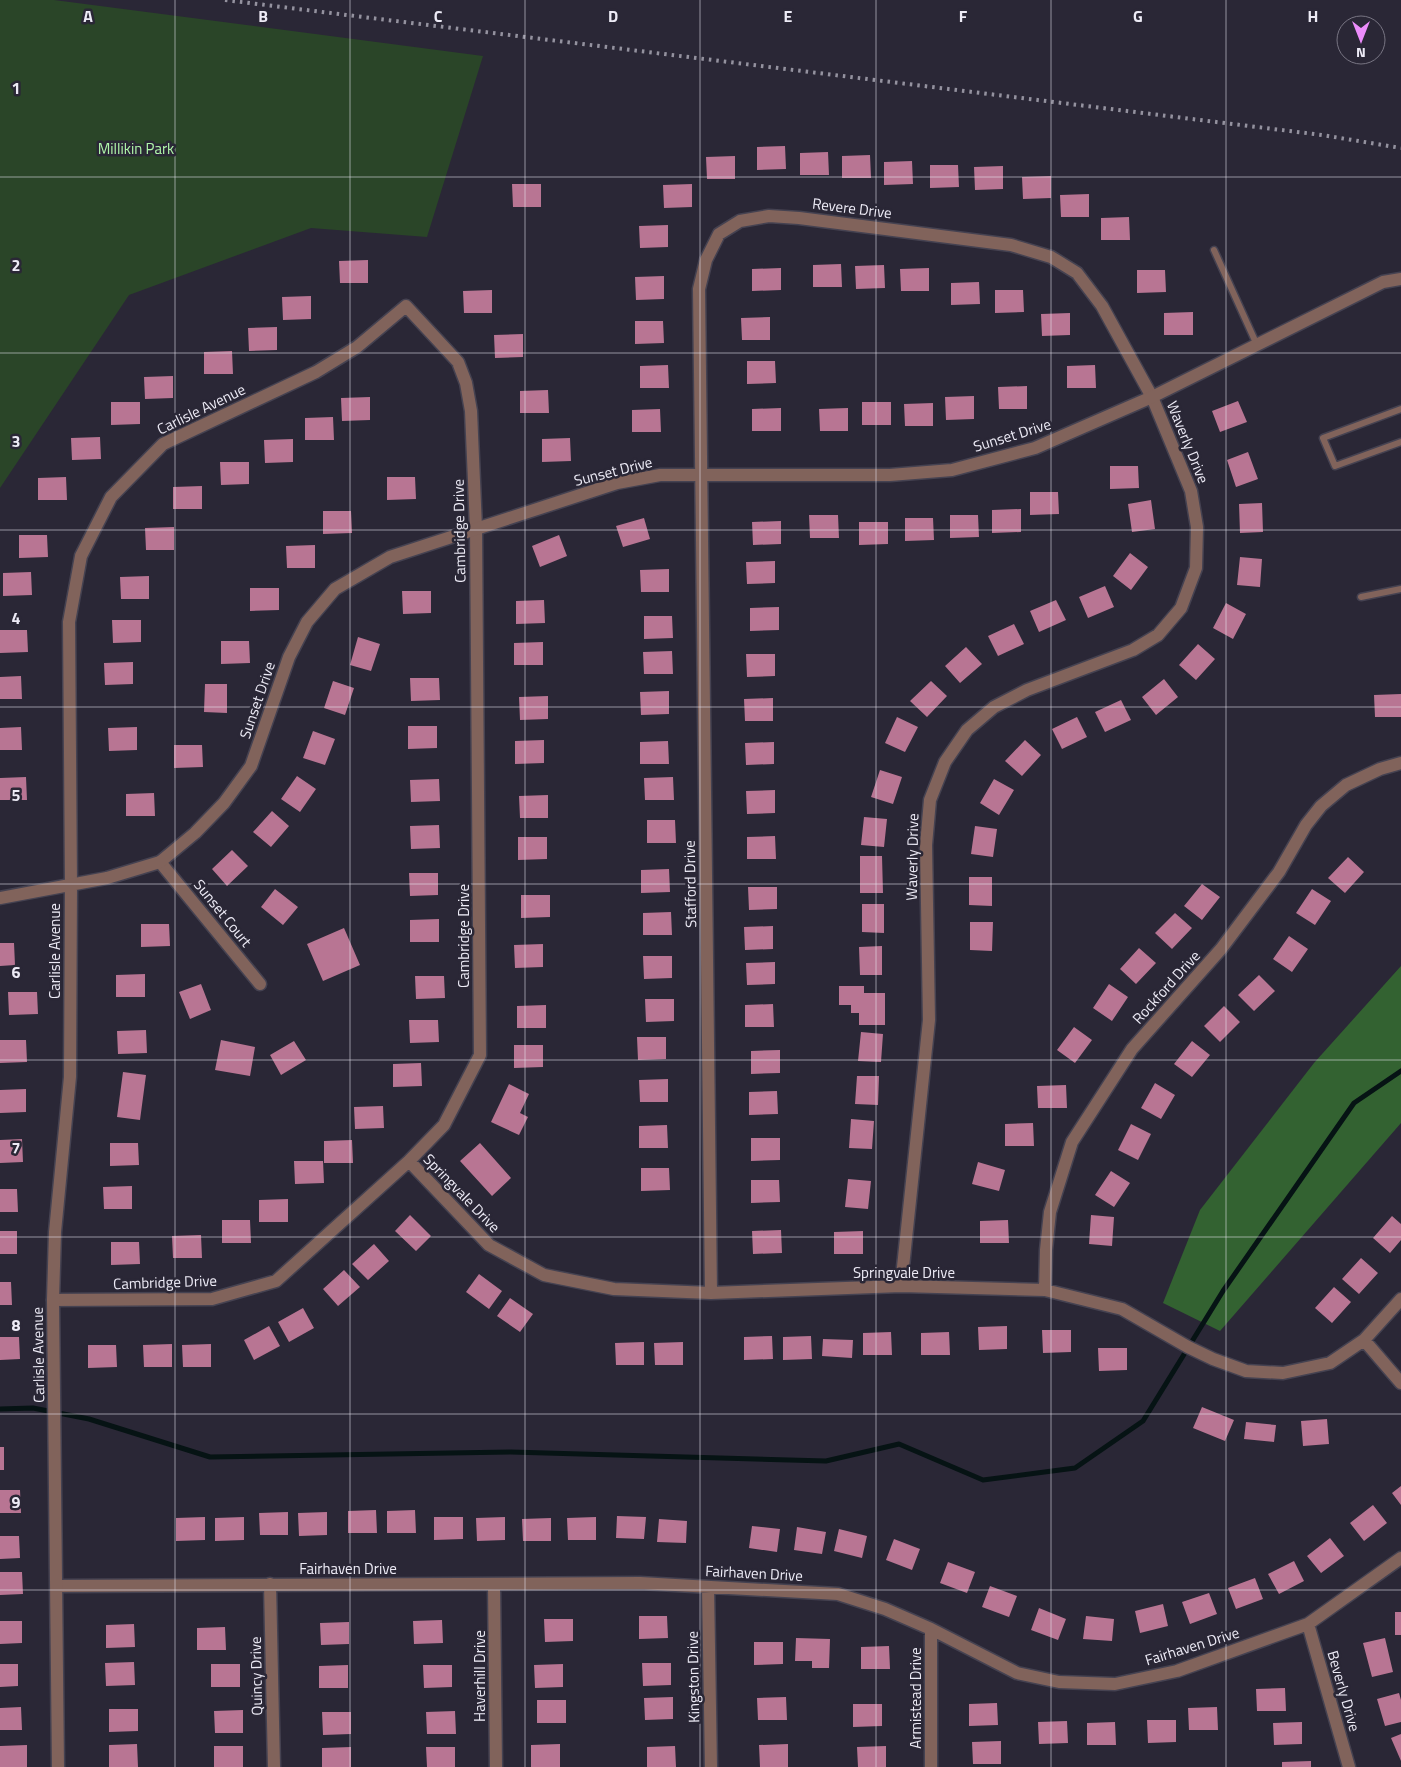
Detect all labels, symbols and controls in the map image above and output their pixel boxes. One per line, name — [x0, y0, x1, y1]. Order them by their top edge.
text: A — [83, 4, 93, 28]
text: B — [258, 4, 268, 28]
text: C — [434, 4, 443, 28]
text: D — [608, 4, 618, 28]
text: E — [784, 4, 793, 28]
text: F — [959, 4, 968, 28]
text: G — [1133, 4, 1143, 28]
text: H — [1308, 4, 1318, 28]
north arrow — [1336, 15, 1386, 65]
text: N — [1356, 43, 1366, 64]
text: 1 — [12, 76, 20, 100]
park label: Millikin Park — [98, 137, 174, 160]
street label: Revere Drive — [811, 192, 893, 224]
text: 2 — [12, 253, 20, 277]
street label: Carlisle Avenue — [153, 378, 249, 440]
street label: Waverly Drive — [1161, 397, 1215, 487]
street label: Sunset Drive — [970, 412, 1054, 458]
text: 3 — [12, 429, 20, 453]
street label: Sunset Drive — [571, 450, 655, 492]
street label: Cambridge Drive — [447, 479, 471, 583]
text: 4 — [12, 606, 21, 630]
street label: Sunset Drive — [233, 658, 281, 742]
text: 5 — [12, 783, 21, 807]
street label: Waverly Drive — [900, 813, 924, 901]
street label: Stafford Drive — [678, 840, 702, 928]
street label: Sunset Court — [188, 874, 258, 953]
street label: Cambridge Drive — [452, 884, 475, 988]
street label: Carlisle Avenue — [43, 903, 66, 999]
street label: Rockford Drive — [1126, 945, 1206, 1029]
text: 6 — [12, 960, 21, 984]
text: 7 — [12, 1136, 20, 1160]
street label: Springvale Drive — [418, 1148, 506, 1238]
street label: Springvale Drive — [853, 1261, 955, 1284]
street label: Cambridge Drive — [113, 1269, 217, 1295]
street label: Carlisle Avenue — [26, 1307, 50, 1403]
text: 8 — [12, 1313, 21, 1337]
text: 9 — [12, 1490, 21, 1514]
street label: Fairhaven Drive — [299, 1557, 397, 1580]
street label: Fairhaven Drive — [705, 1559, 803, 1587]
street label: Fairhaven Drive — [1142, 1621, 1242, 1671]
street label: Haverhill Drive — [468, 1630, 491, 1722]
street label: Kingston Drive — [681, 1631, 705, 1723]
street label: Quincy Drive — [244, 1636, 268, 1716]
street label: Armistead Drive — [904, 1647, 927, 1749]
street label: Beverly Drive — [1321, 1648, 1367, 1734]

